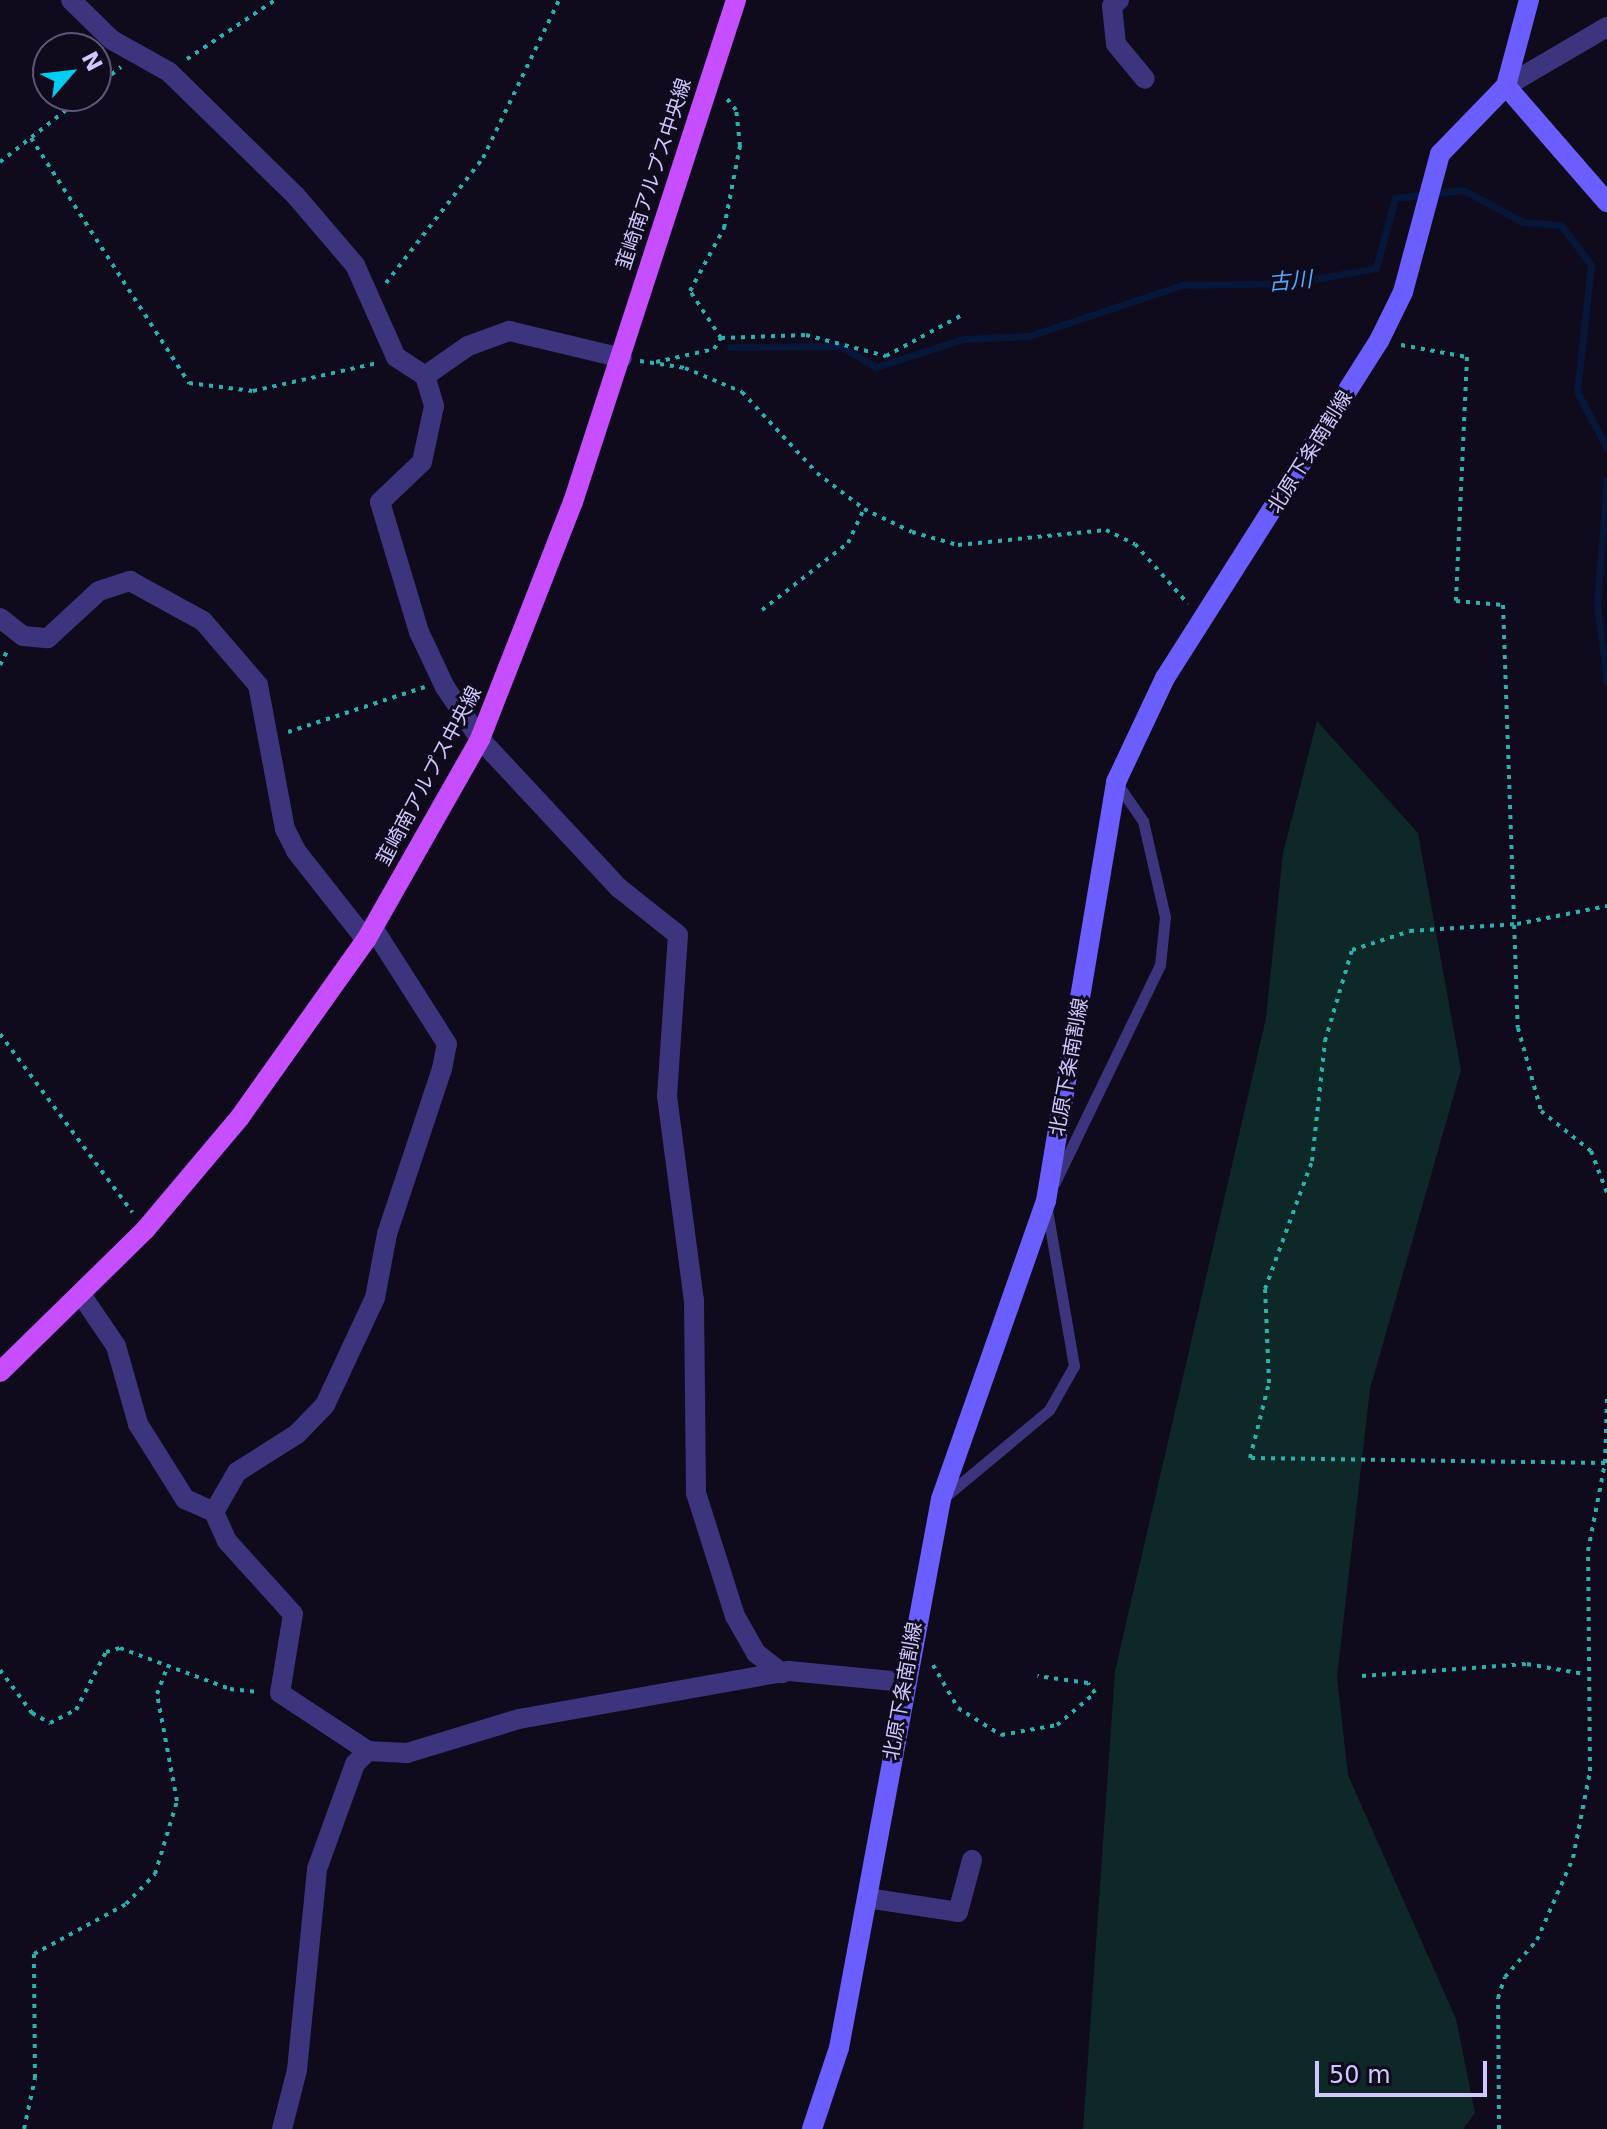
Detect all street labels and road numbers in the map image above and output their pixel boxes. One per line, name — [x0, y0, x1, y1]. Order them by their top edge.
street label: 韮崎南アルプス中央線 — [612, 75, 696, 273]
street label: 北原下条南割線 — [1263, 386, 1357, 518]
street label: 韮崎南アルプス中央線 — [371, 682, 487, 870]
street label: 北原下条南割線 — [1045, 996, 1093, 1138]
street label: 北原下条南割線 — [879, 1620, 927, 1762]

